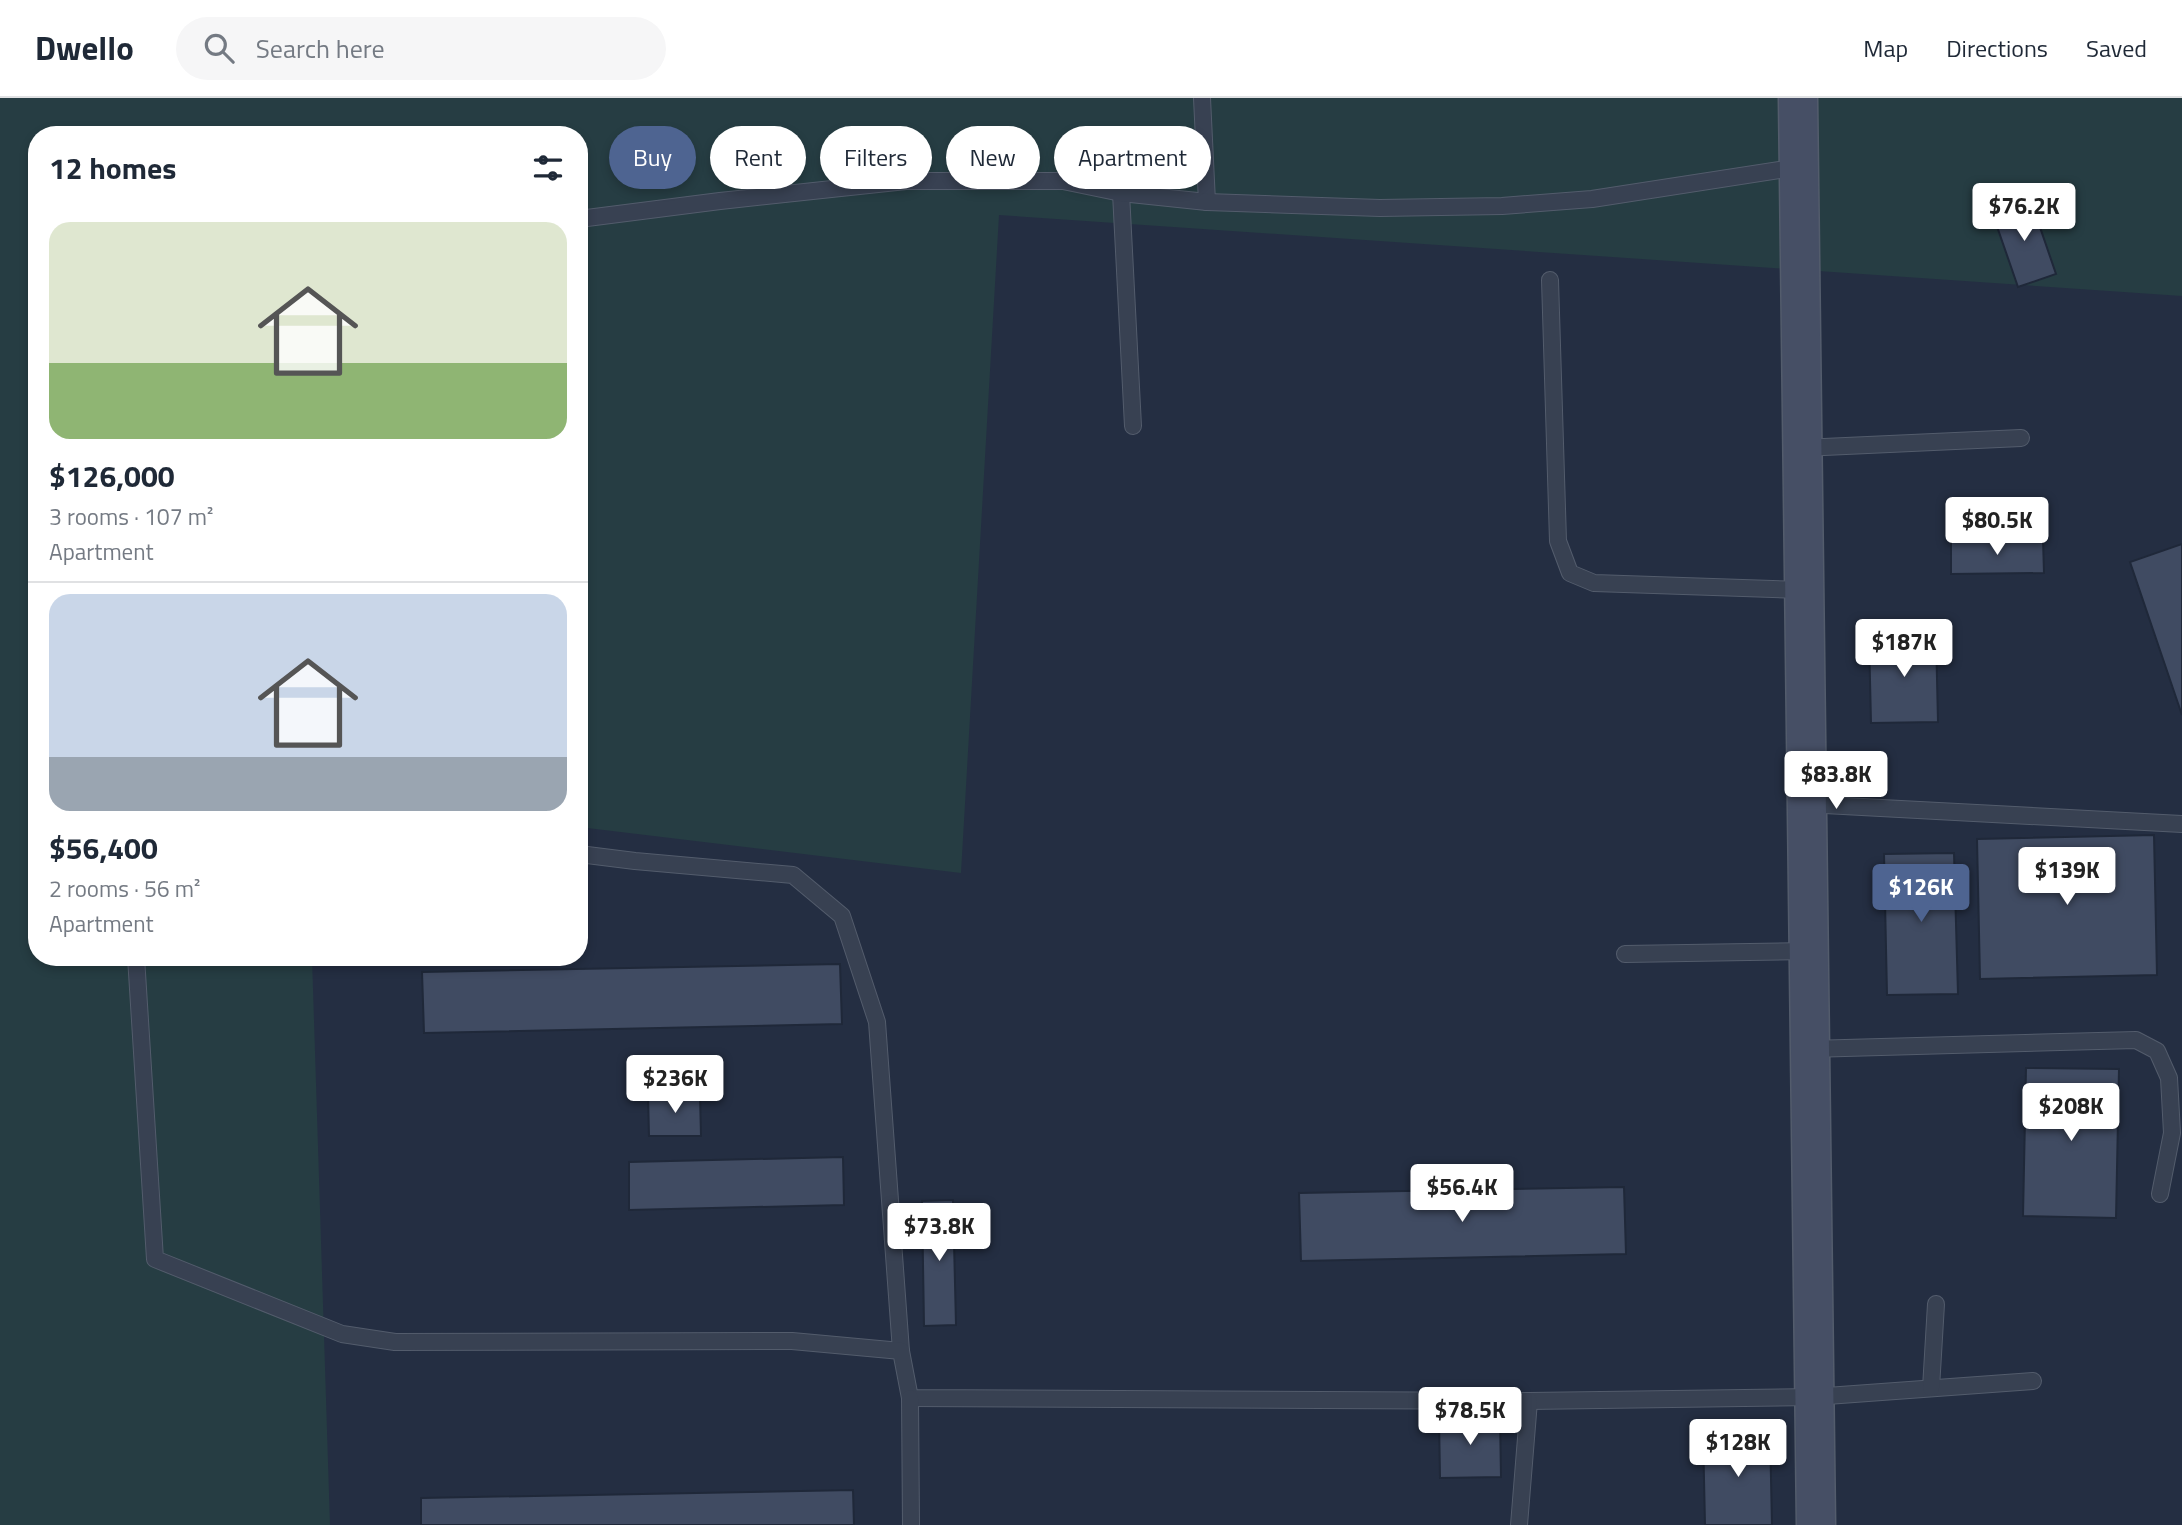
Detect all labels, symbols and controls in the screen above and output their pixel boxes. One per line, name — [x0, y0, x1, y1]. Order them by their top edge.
search box — [176, 17, 666, 80]
text: Dwello — [35, 23, 134, 73]
icon: search — [200, 29, 238, 67]
text: Search here — [256, 29, 385, 68]
text: Map — [1863, 30, 1908, 66]
text: Directions — [1946, 30, 2048, 66]
text: Saved — [2086, 30, 2147, 66]
chip: Buy — [609, 126, 696, 189]
chip: Rent — [710, 126, 806, 189]
chip: Filters — [820, 126, 932, 189]
chip: New — [946, 126, 1040, 189]
chip: Apartment — [1054, 126, 1211, 189]
text: 12 homes — [49, 145, 176, 191]
icon: filters — [529, 149, 567, 187]
pin: $76.2K — [1967, 184, 2081, 243]
text: $76.2K — [1988, 188, 2060, 223]
icon: home — [245, 268, 371, 394]
text: $126,000 — [49, 453, 175, 499]
pin: $80.5K — [1940, 498, 2054, 557]
text: 3 rooms · 107 m² — [49, 499, 213, 534]
text: $80.5K — [1961, 502, 2033, 537]
text: Apartment — [49, 534, 154, 569]
pin: $187K — [1855, 620, 1953, 679]
text: $187K — [1871, 624, 1937, 659]
icon: home — [245, 640, 371, 766]
pin: $83.8K — [1779, 752, 1893, 811]
text: $83.8K — [1800, 756, 1872, 791]
text: $56,400 — [49, 825, 158, 871]
pin: $139K — [2018, 848, 2116, 907]
text: $139K — [2034, 852, 2100, 887]
pin: $126K — [1872, 864, 1970, 924]
text: $126K — [1888, 869, 1954, 904]
text: 2 rooms · 56 m² — [49, 871, 200, 906]
text: Apartment — [49, 906, 154, 941]
pin: $236K — [626, 1056, 724, 1115]
text: $236K — [642, 1060, 708, 1095]
pin: $208K — [2022, 1084, 2120, 1143]
text: $208K — [2038, 1088, 2104, 1123]
pin: $56.4K — [1405, 1164, 1519, 1224]
text: $56.4K — [1426, 1169, 1498, 1204]
pin: $73.8K — [882, 1204, 996, 1263]
text: $73.8K — [903, 1208, 975, 1243]
pin: $78.5K — [1413, 1388, 1527, 1447]
text: $78.5K — [1434, 1392, 1506, 1427]
pin: $128K — [1689, 1420, 1787, 1479]
text: $128K — [1705, 1424, 1771, 1459]

